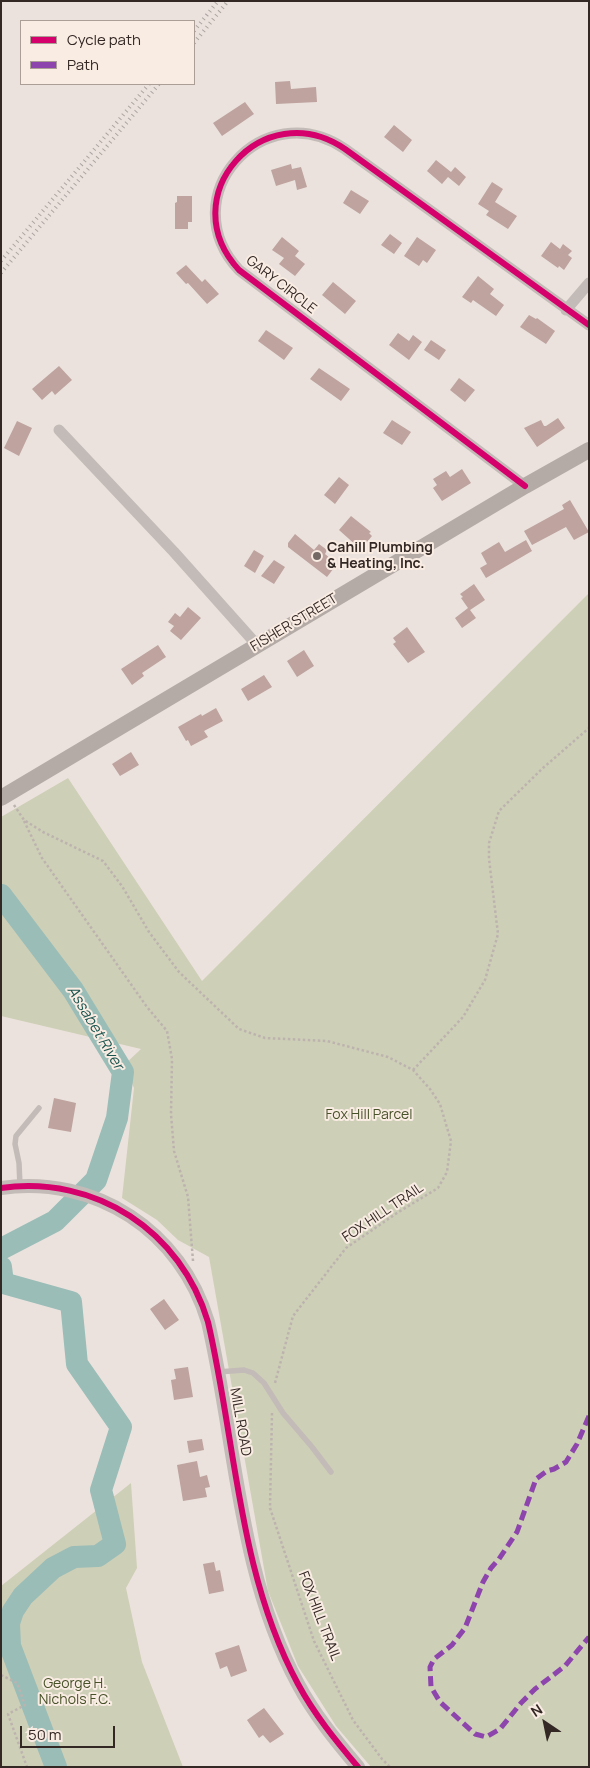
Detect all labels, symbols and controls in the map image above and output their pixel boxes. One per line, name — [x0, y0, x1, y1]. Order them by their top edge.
legend — [20, 20, 195, 85]
text: Cycle path — [67, 29, 141, 50]
text: Path — [67, 54, 99, 75]
street label: GARY CIRCLE — [242, 252, 320, 318]
place label: Cahill Plumbing & Heating, Inc. — [327, 540, 433, 572]
marker: Cahill Plumbing & Heating, Inc. — [311, 550, 323, 562]
street label: FISHER STREET — [248, 590, 340, 656]
water label: Assabet River — [63, 983, 127, 1073]
park label: Fox Hill Parcel — [325, 1107, 413, 1123]
street label: FOX HILL TRAIL — [339, 1180, 427, 1246]
street label: MILL ROAD — [226, 1387, 254, 1457]
street label: FOX HILL TRAIL — [294, 1569, 344, 1663]
park label: George H. Nichols F.C. — [39, 1676, 111, 1708]
north arrow — [520, 1698, 570, 1748]
text: N — [527, 1699, 546, 1721]
scale bar — [22, 1716, 118, 1748]
text: 50 m — [28, 1724, 62, 1745]

